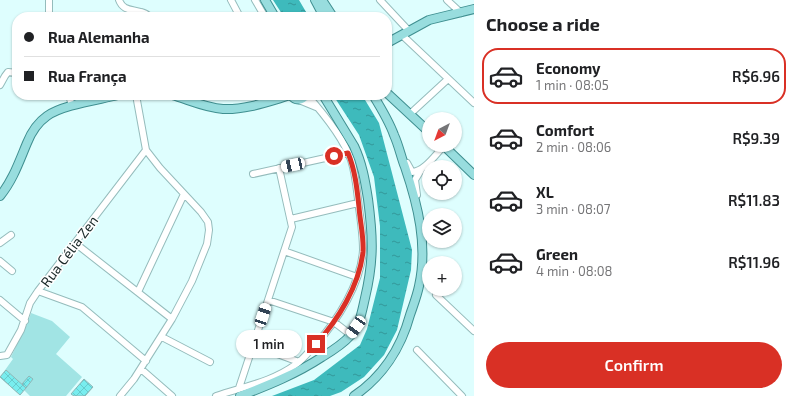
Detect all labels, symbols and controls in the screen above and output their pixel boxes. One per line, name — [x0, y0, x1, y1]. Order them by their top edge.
text: Choose a ride — [486, 13, 600, 35]
text: Rua Alemanha — [48, 28, 150, 46]
icon: car — [488, 58, 524, 94]
text: Economy — [536, 59, 601, 77]
text: Rua França — [48, 67, 127, 85]
text: R$6.96 — [732, 67, 780, 85]
text: 1 min · 08:05 — [536, 77, 609, 93]
north arrow — [422, 112, 462, 152]
map controls — [422, 112, 462, 296]
icon: car — [488, 120, 524, 156]
text: Comfort — [536, 121, 594, 139]
text: R$9.39 — [732, 129, 780, 147]
text: 2 min · 08:06 — [536, 139, 611, 155]
route start — [325, 147, 343, 165]
car — [280, 157, 306, 173]
button: locate — [422, 160, 462, 200]
icon: car — [488, 182, 524, 218]
text: XL — [536, 183, 554, 201]
text: R$11.83 — [728, 191, 780, 209]
text: 3 min · 08:07 — [536, 201, 610, 217]
button: layers — [422, 208, 462, 248]
street label: Rua Célia Zen — [37, 212, 101, 290]
icon: car — [488, 244, 524, 280]
text: Green — [536, 245, 578, 263]
text: R$11.96 — [728, 253, 780, 271]
button: + — [422, 256, 462, 296]
text: 4 min · 08:08 — [536, 263, 612, 279]
car — [254, 302, 272, 328]
car — [344, 314, 368, 340]
callout: 1 min — [236, 330, 302, 358]
route end — [307, 335, 325, 353]
text: 1 min — [254, 336, 284, 352]
button: Confirm — [486, 342, 782, 388]

